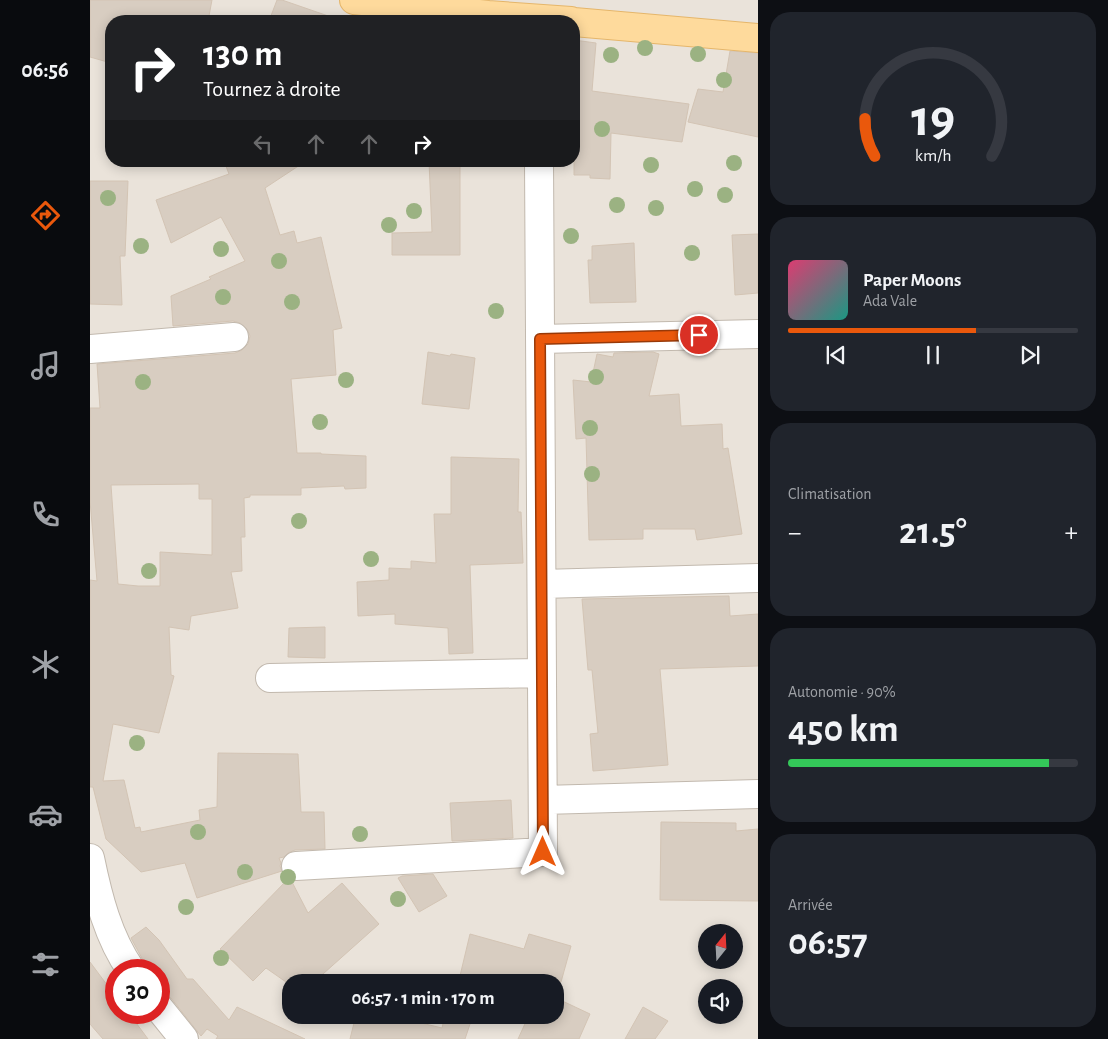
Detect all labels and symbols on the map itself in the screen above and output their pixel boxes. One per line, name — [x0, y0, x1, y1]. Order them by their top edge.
pin — [678, 314, 720, 356]
position arrow — [516, 825, 568, 877]
north arrow — [698, 924, 742, 969]
speed limit sign: 30 — [105, 959, 170, 1024]

